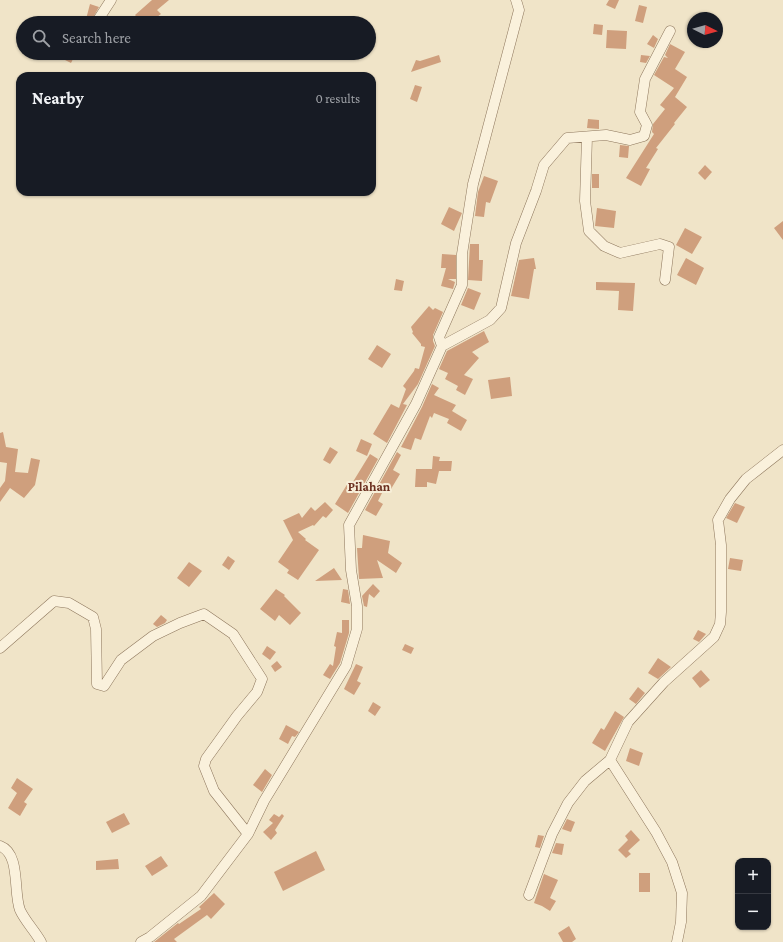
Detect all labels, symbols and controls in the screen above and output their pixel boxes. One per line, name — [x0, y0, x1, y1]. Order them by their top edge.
north arrow — [687, 12, 723, 48]
search box — [16, 16, 376, 60]
icon: search — [30, 27, 52, 49]
text: Search here — [62, 30, 131, 46]
text: Nearby — [32, 89, 84, 108]
text: 0 results — [315, 91, 360, 106]
district label: Pilahan — [348, 479, 391, 494]
map controls — [735, 858, 771, 930]
button: + — [735, 858, 771, 894]
button: − — [735, 894, 771, 930]

